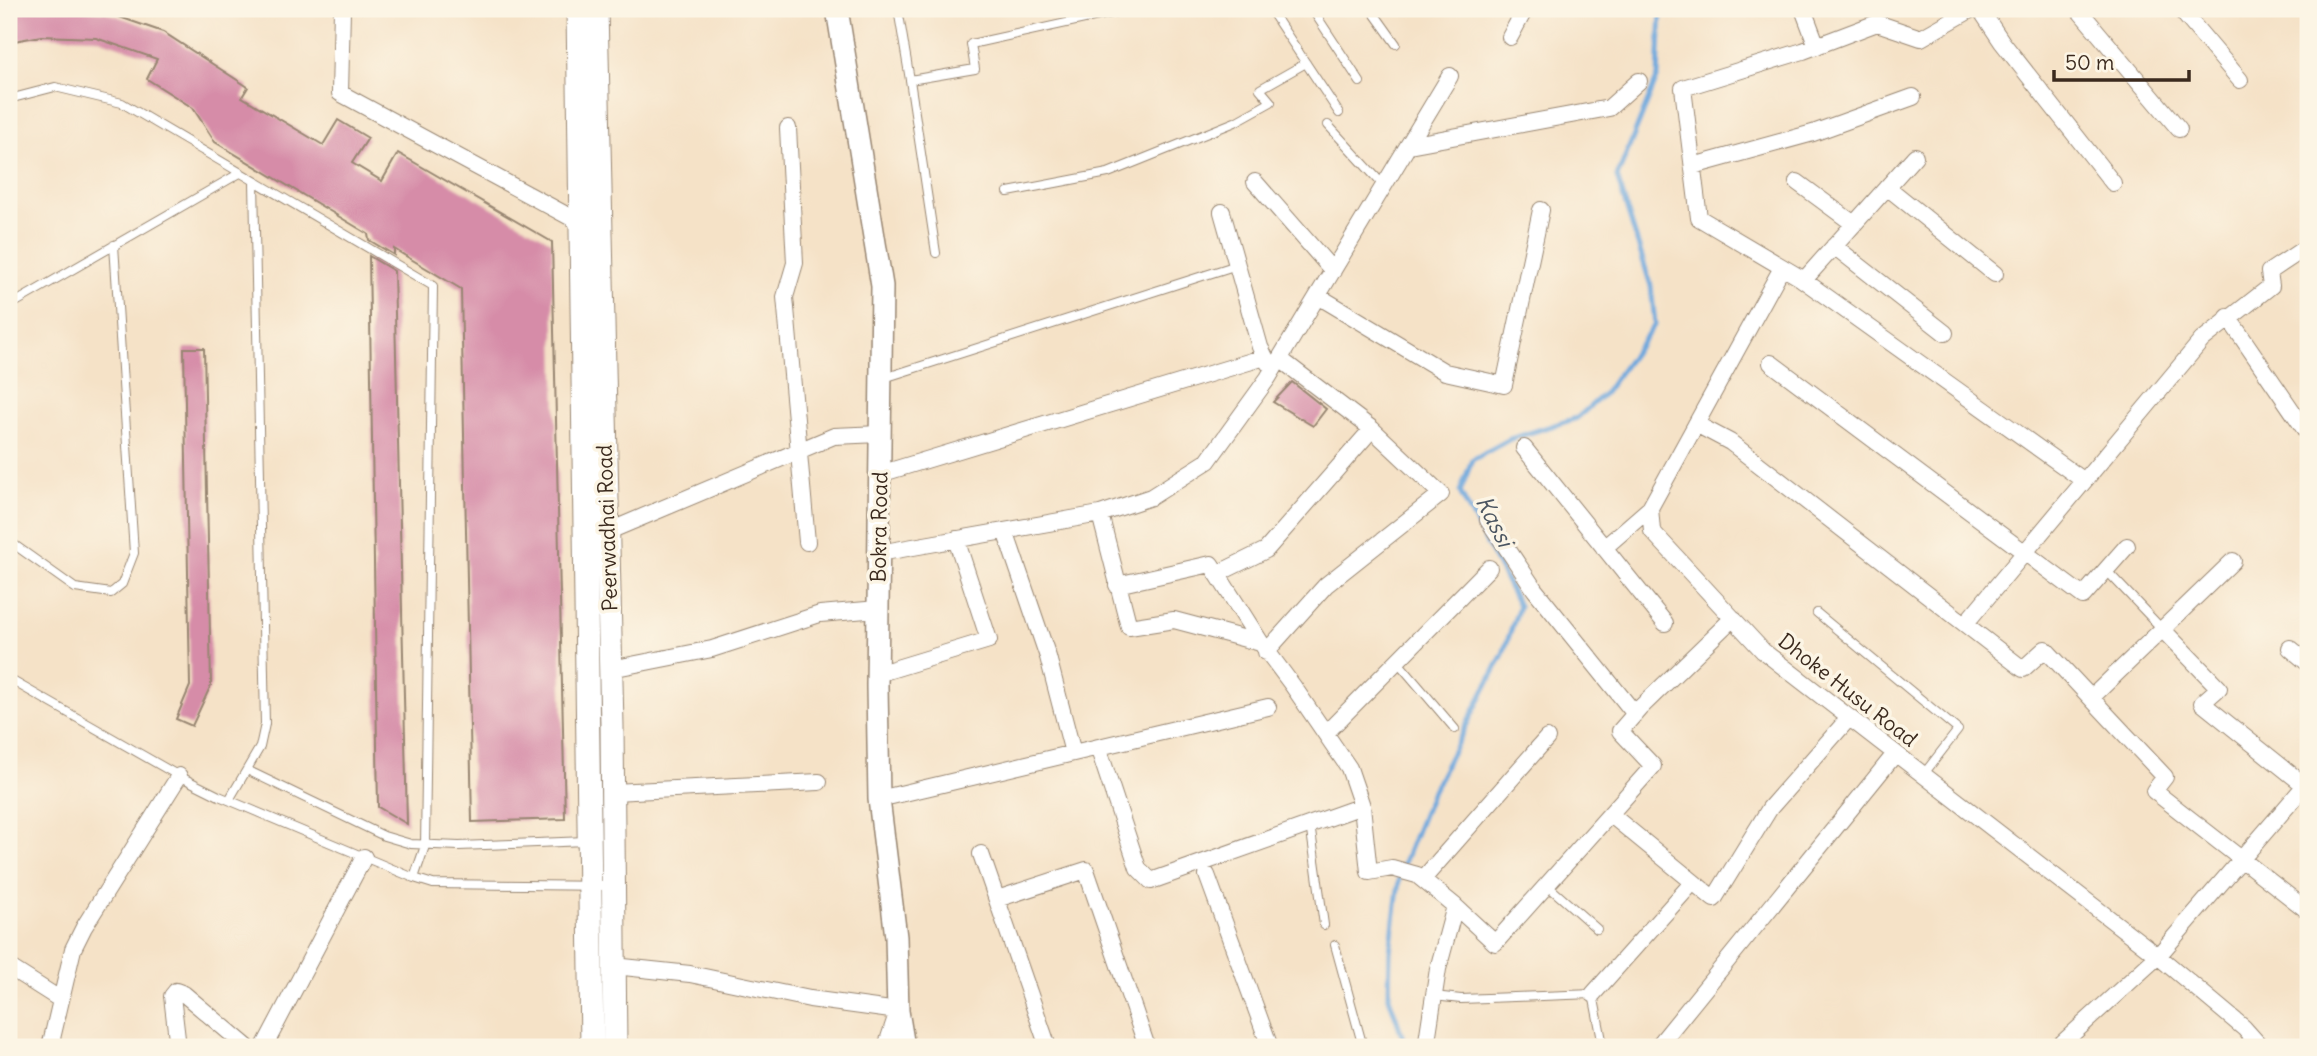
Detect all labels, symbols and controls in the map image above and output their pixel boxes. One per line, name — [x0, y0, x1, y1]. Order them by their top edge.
scale bar — [2054, 38, 2189, 82]
text: 50 m — [2065, 49, 2114, 76]
street label: Peerwadhai Road — [591, 444, 623, 612]
street label: Bokra Road — [865, 471, 893, 583]
water label: Kassi — [1470, 491, 1521, 554]
street label: Dhoke Husu Road — [1773, 627, 1923, 753]

